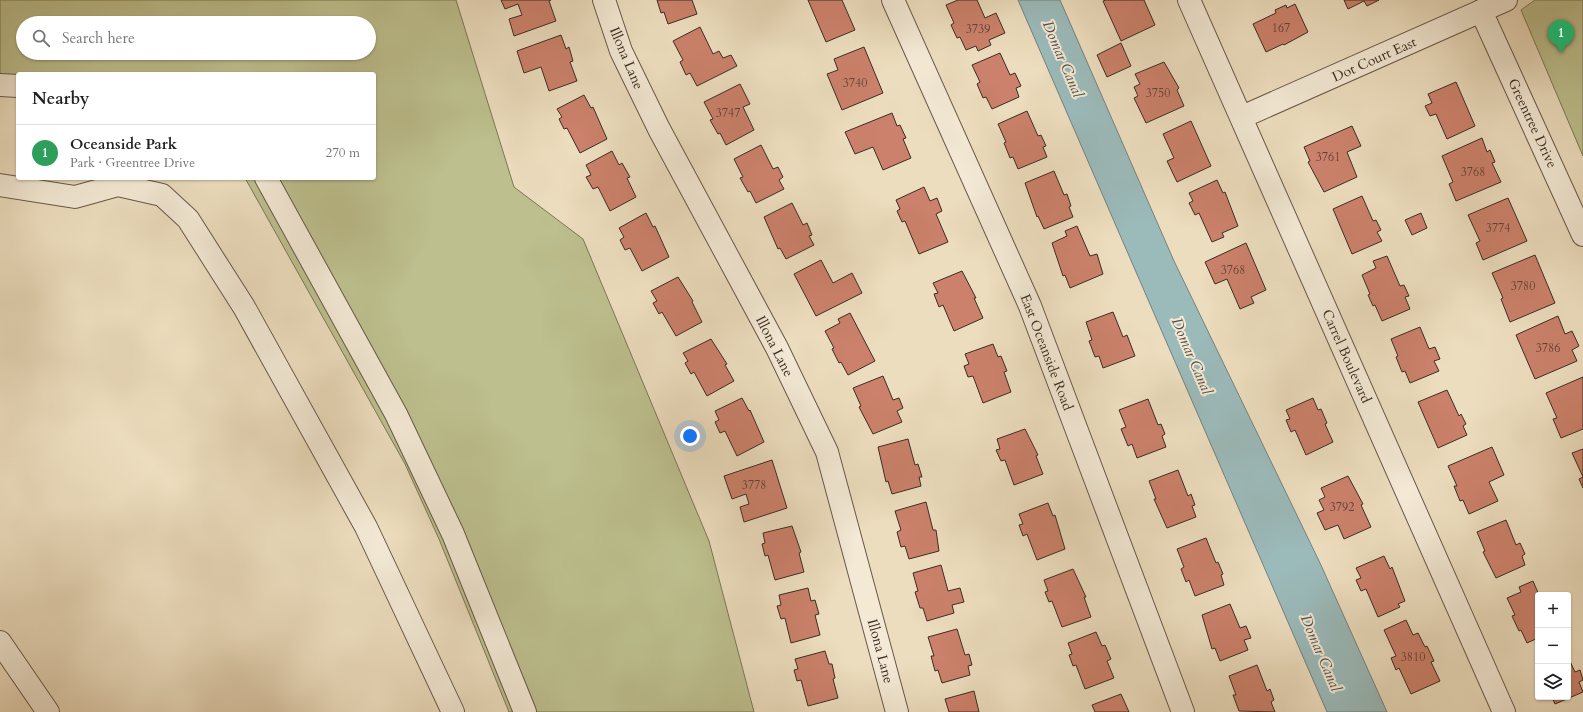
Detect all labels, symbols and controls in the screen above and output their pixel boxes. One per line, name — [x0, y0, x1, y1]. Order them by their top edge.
search box — [16, 16, 376, 60]
water label: Domar Canal — [1038, 17, 1089, 101]
house number: 167 — [1272, 20, 1290, 36]
pin: 1 — [1548, 20, 1574, 53]
house number: 3739 — [966, 21, 990, 37]
street label: Illona Lane — [605, 24, 648, 92]
icon: search — [30, 27, 52, 49]
text: Search here — [62, 28, 135, 48]
street label: Dot Court East — [1329, 32, 1420, 86]
house number: 3740 — [843, 75, 867, 91]
street label: Greentree Drive — [1503, 75, 1562, 171]
house number: 3750 — [1146, 85, 1170, 101]
text: Nearby — [32, 87, 89, 110]
house number: 3747 — [716, 105, 740, 121]
text: Oceanside Park — [70, 134, 177, 154]
text: 1 — [42, 144, 48, 162]
text: 270 m — [326, 144, 360, 162]
house number: 3761 — [1316, 149, 1340, 165]
text: Park · Greentree Drive — [70, 154, 195, 172]
house number: 3768 — [1461, 164, 1485, 180]
house number: 3774 — [1486, 220, 1510, 236]
house number: 3768 — [1221, 262, 1245, 278]
house number: 3780 — [1511, 278, 1535, 294]
street label: East Oceanside Road — [1016, 291, 1078, 414]
street label: Carrel Boulevard — [1317, 306, 1376, 407]
street label: Illona Lane — [751, 312, 798, 380]
water label: Domar Canal — [1167, 314, 1218, 398]
house number: 3786 — [1536, 340, 1560, 356]
your location — [680, 426, 700, 446]
house number: 3778 — [742, 477, 766, 493]
house number: 3792 — [1330, 499, 1354, 515]
map controls — [1535, 592, 1571, 700]
button: + — [1535, 592, 1571, 628]
water label: Domar Canal — [1296, 611, 1347, 695]
street label: Illona Lane — [863, 617, 898, 686]
button: − — [1535, 628, 1571, 664]
house number: 3810 — [1401, 649, 1425, 665]
button: layers — [1535, 664, 1571, 700]

